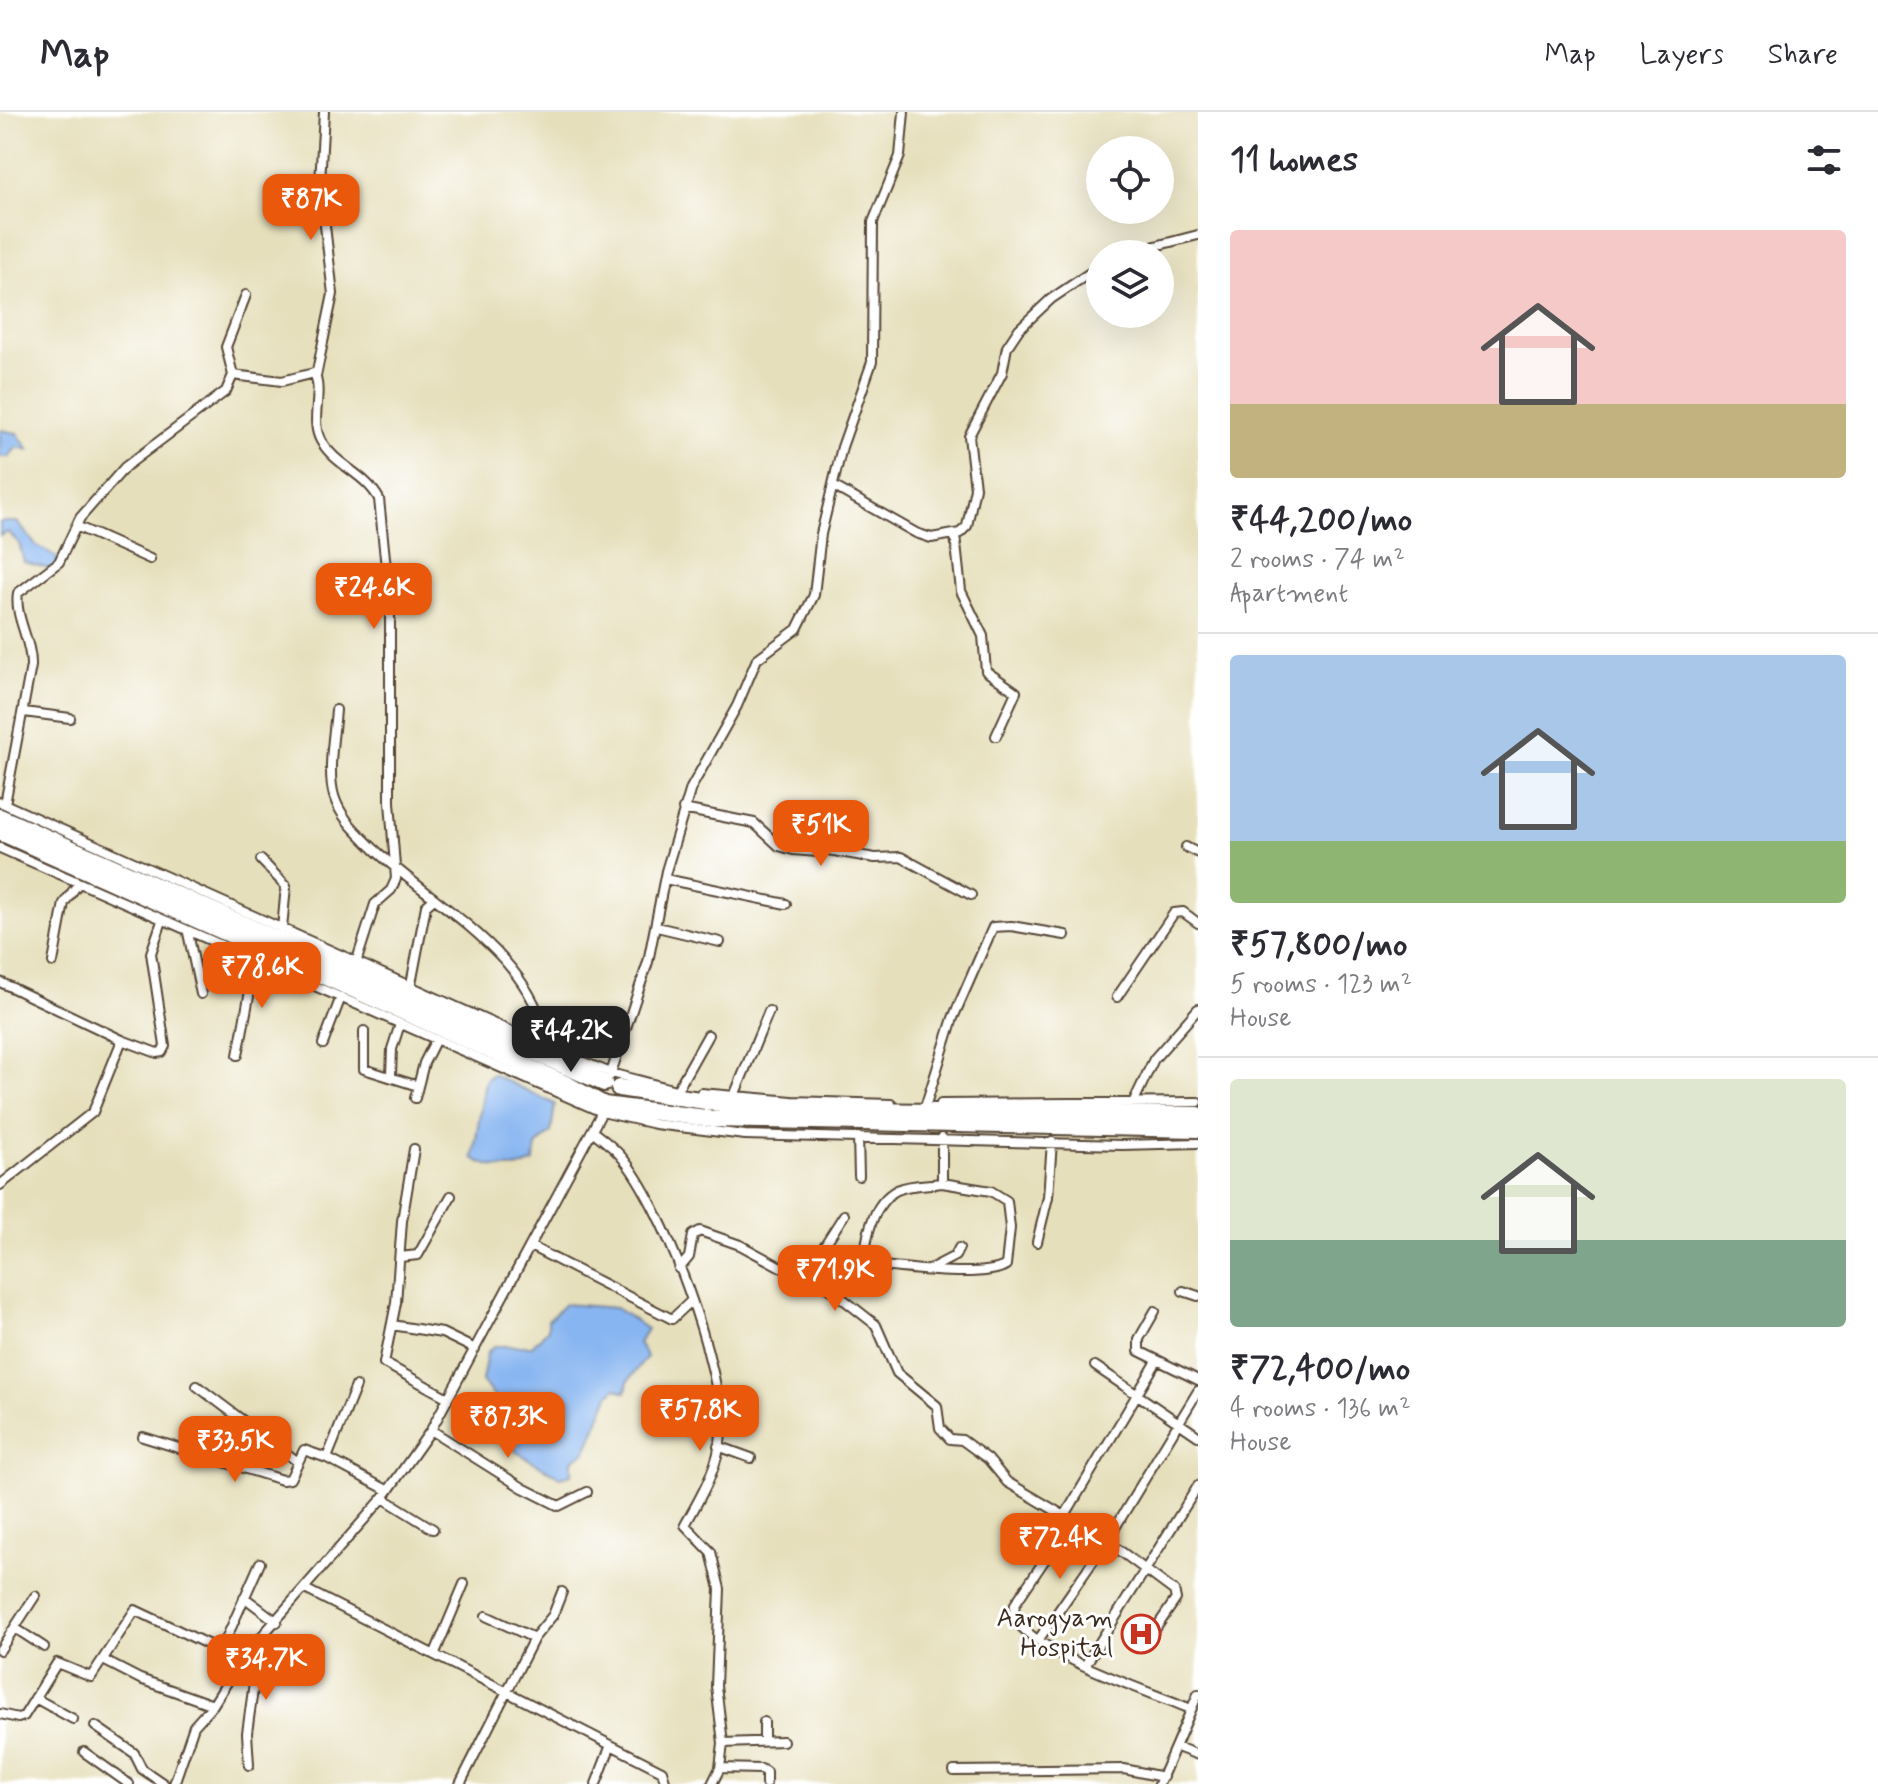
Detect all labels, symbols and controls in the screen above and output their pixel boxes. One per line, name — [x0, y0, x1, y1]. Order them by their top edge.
text: Map — [40, 31, 110, 80]
text: Map — [1545, 37, 1596, 74]
text: Layers — [1640, 37, 1724, 74]
text: Share — [1768, 37, 1838, 74]
map controls — [1086, 136, 1174, 328]
button: locate — [1086, 136, 1174, 224]
text: 11 homes — [1230, 138, 1358, 183]
icon: filters — [1802, 138, 1846, 182]
pin: ₹87K — [264, 174, 358, 242]
text: ₹87K — [281, 183, 341, 217]
button: layers — [1086, 240, 1174, 328]
icon: home — [1466, 282, 1610, 426]
text: ₹44,200/mo — [1230, 498, 1412, 543]
text: 2 rooms · 74 m² — [1230, 543, 1405, 577]
pin: ₹24.6K — [309, 563, 439, 631]
text: ₹24.6K — [334, 572, 414, 606]
text: Apartment — [1230, 577, 1348, 611]
icon: home — [1466, 707, 1610, 851]
pin: ₹51K — [774, 800, 868, 868]
text: ₹51K — [791, 809, 851, 843]
text: ₹57,800/mo — [1230, 923, 1408, 968]
pin: ₹78.6K — [197, 942, 327, 1010]
text: ₹78.6K — [221, 951, 303, 985]
text: 5 rooms · 123 m² — [1230, 968, 1412, 1002]
text: House — [1230, 1002, 1291, 1036]
pin: ₹44.2K — [506, 1006, 636, 1074]
text: ₹44.2K — [530, 1015, 612, 1049]
icon: home — [1466, 1131, 1610, 1275]
pin: ₹71.9K — [770, 1245, 900, 1313]
text: ₹71.9K — [796, 1254, 874, 1288]
text: ₹72,400/mo — [1230, 1347, 1410, 1392]
pin: ₹57.8K — [635, 1385, 765, 1453]
pin: ₹87.3K — [443, 1392, 573, 1460]
text: 4 rooms · 136 m² — [1230, 1392, 1410, 1426]
text: ₹57.8K — [659, 1394, 741, 1428]
text: ₹87.3K — [469, 1401, 547, 1435]
pin: ₹33.5K — [170, 1416, 300, 1484]
text: ₹33.5K — [197, 1425, 273, 1459]
text: House — [1230, 1426, 1291, 1460]
pin: ₹72.4K — [995, 1513, 1125, 1581]
text: ₹72.4K — [1018, 1522, 1102, 1556]
place label: Aarogyam Hospital — [996, 1602, 1113, 1666]
hospital icon: Aarogyam Hospital — [1120, 1613, 1162, 1655]
pin: ₹34.7K — [201, 1634, 331, 1702]
text: ₹34.7K — [225, 1643, 307, 1677]

